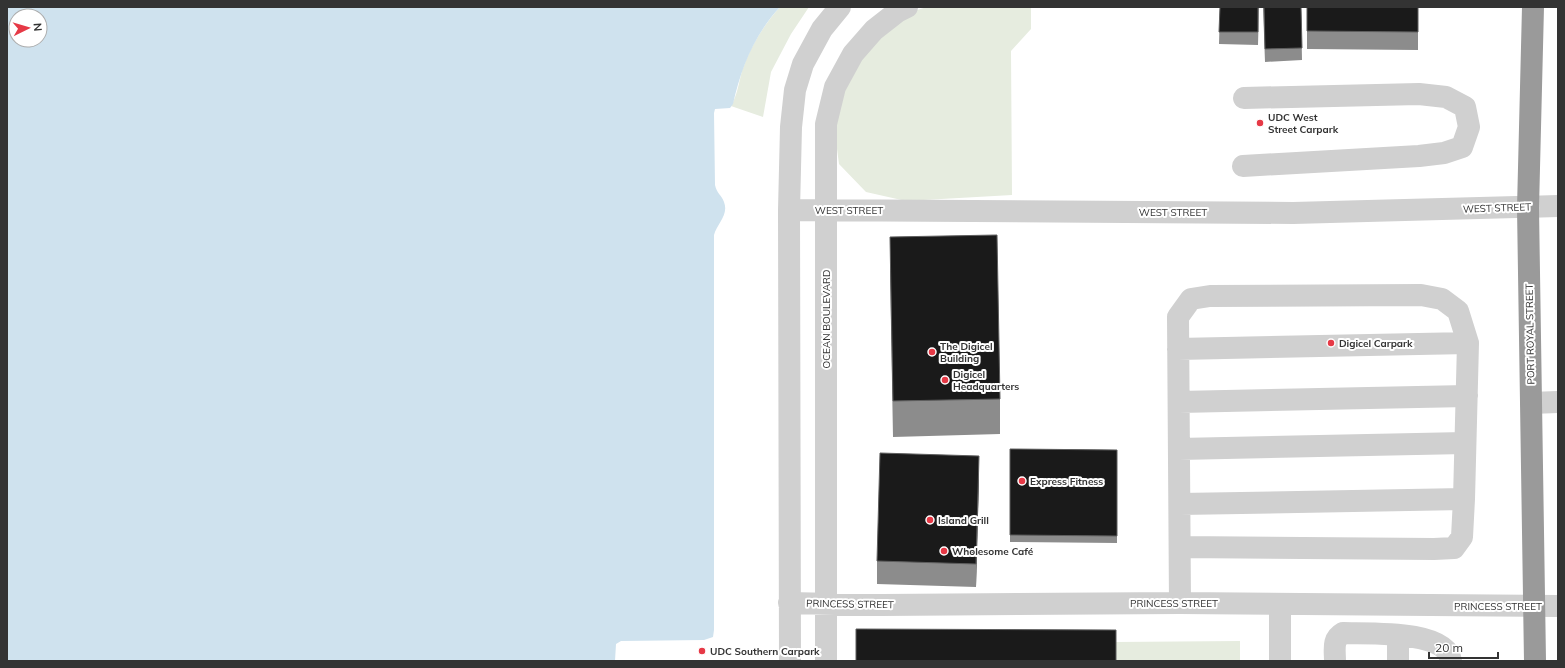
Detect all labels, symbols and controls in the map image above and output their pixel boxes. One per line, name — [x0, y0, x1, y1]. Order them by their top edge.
north arrow — [8, 8, 48, 48]
text: N — [31, 22, 45, 32]
place label: UDC West Street Carpark — [1268, 111, 1339, 136]
marker: UDC West Street Carpark — [1255, 118, 1265, 128]
street label: WEST STREET — [1463, 200, 1531, 216]
street label: WEST STREET — [815, 204, 883, 217]
street label: WEST STREET — [1139, 206, 1207, 219]
street label: OCEAN BOULEVARD — [820, 270, 833, 369]
street label: PORT ROYAL STREET — [1523, 283, 1537, 385]
place label: Digicel Carpark — [1339, 337, 1413, 350]
marker: Digicel Carpark — [1326, 338, 1336, 348]
place label: The Digicel Building — [940, 340, 993, 365]
marker: The Digicel Building — [927, 347, 937, 357]
place label: Digicel Headquarters — [953, 368, 1019, 393]
marker: Digicel Headquarters — [940, 375, 950, 385]
place label: Express Fitness — [1030, 475, 1103, 488]
marker: Express Fitness — [1017, 476, 1027, 486]
place label: Island Grill — [938, 514, 989, 527]
marker: Island Grill — [925, 515, 935, 525]
place label: Wholesome Café — [952, 545, 1034, 558]
marker: Wholesome Café — [939, 546, 949, 556]
street label: PRINCESS STREET — [806, 597, 894, 611]
street label: PRINCESS STREET — [1130, 597, 1218, 610]
street label: PRINCESS STREET — [1454, 600, 1542, 613]
scale bar — [1429, 634, 1498, 660]
text: 20 m — [1435, 640, 1463, 655]
place label: UDC Southern Carpark — [710, 645, 820, 658]
marker: UDC Southern Carpark — [697, 646, 707, 656]

